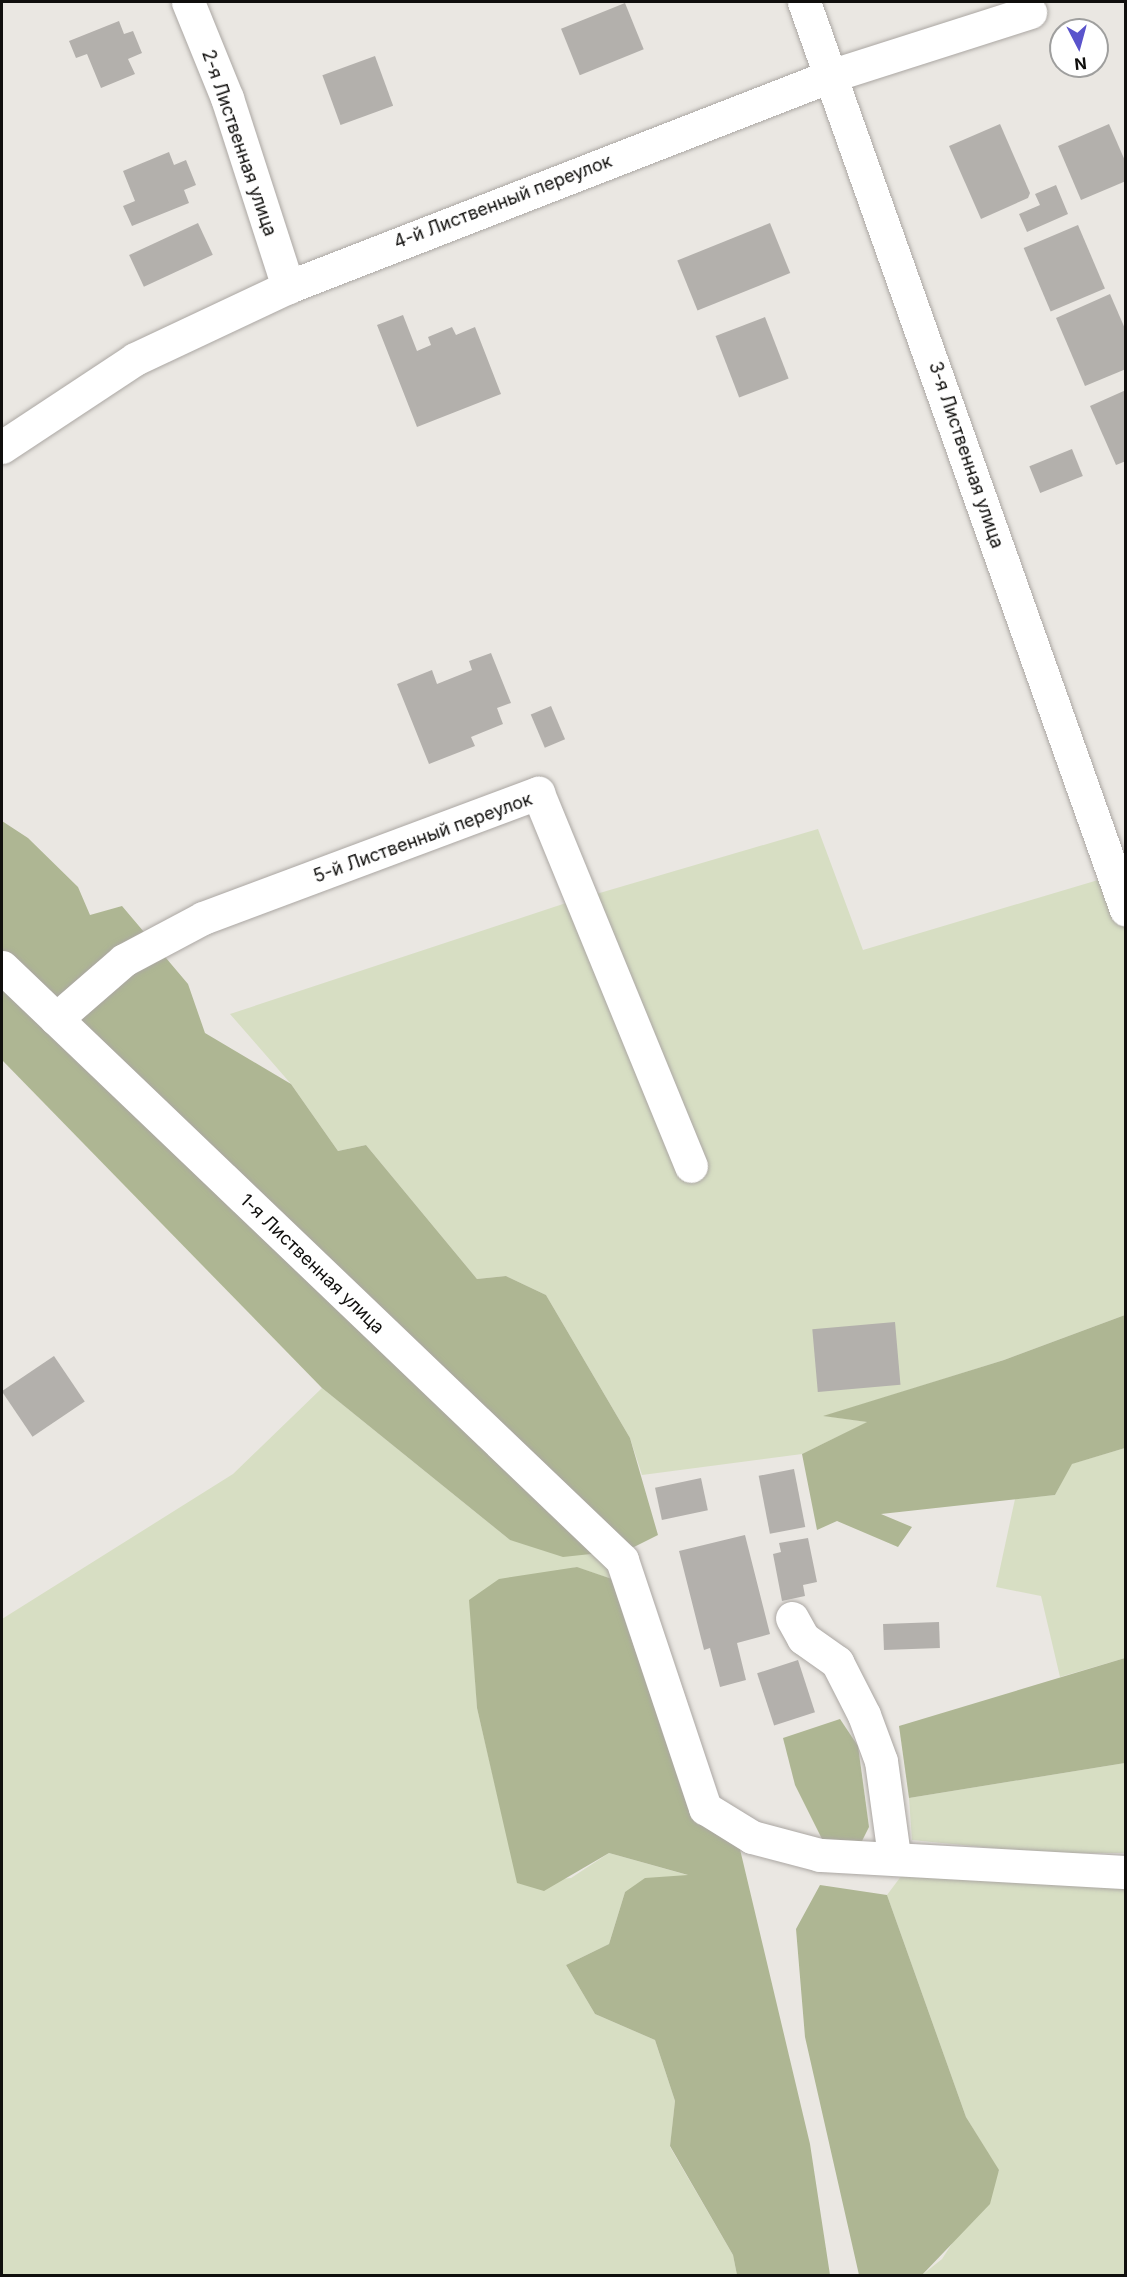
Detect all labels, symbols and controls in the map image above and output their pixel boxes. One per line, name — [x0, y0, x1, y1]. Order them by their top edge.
north arrow — [1049, 18, 1109, 78]
street label: 2-я Лиственная улица — [197, 47, 281, 239]
text: N — [1074, 53, 1088, 74]
street label: 4-й Лиственный переулок — [391, 150, 615, 254]
street label: 3-я Лиственная улица — [924, 359, 1008, 551]
street label: 5-й Лиственный переулок — [311, 788, 535, 888]
street label: 1-я Лиственная улица — [235, 1190, 389, 1338]

